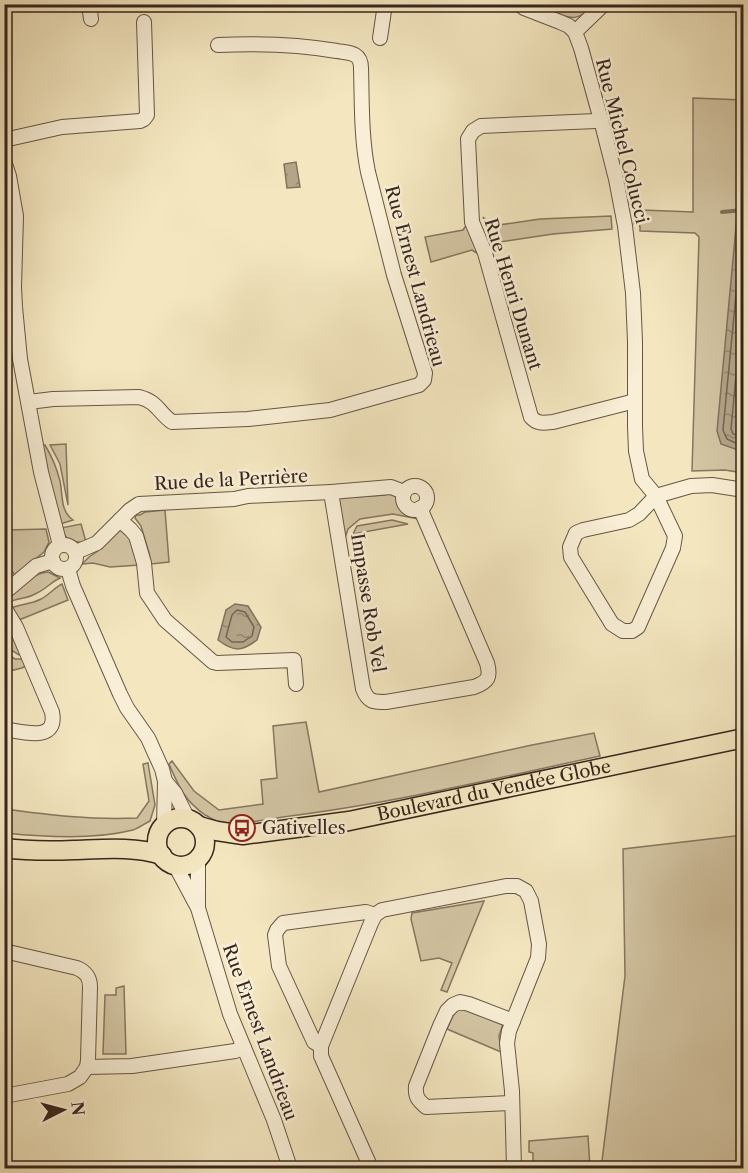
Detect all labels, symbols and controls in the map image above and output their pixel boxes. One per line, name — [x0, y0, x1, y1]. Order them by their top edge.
street label: Rue Michel Colucci — [591, 56, 653, 226]
street label: Rue Ernest Landrieau — [380, 183, 450, 369]
street label: Rue Henri Dunant — [479, 216, 547, 373]
street label: Rue de la Perrière — [154, 465, 308, 495]
street label: Impasse Rob Vel — [346, 532, 390, 674]
street label: Boulevard du Vendée Globe — [375, 755, 613, 826]
bus stop icon: Gativelles — [227, 813, 257, 843]
place label: Gativelles — [262, 817, 346, 839]
street label: Rue Ernest Landrieau — [218, 941, 302, 1123]
north arrow — [33, 1080, 93, 1140]
text: N — [67, 1100, 89, 1116]

